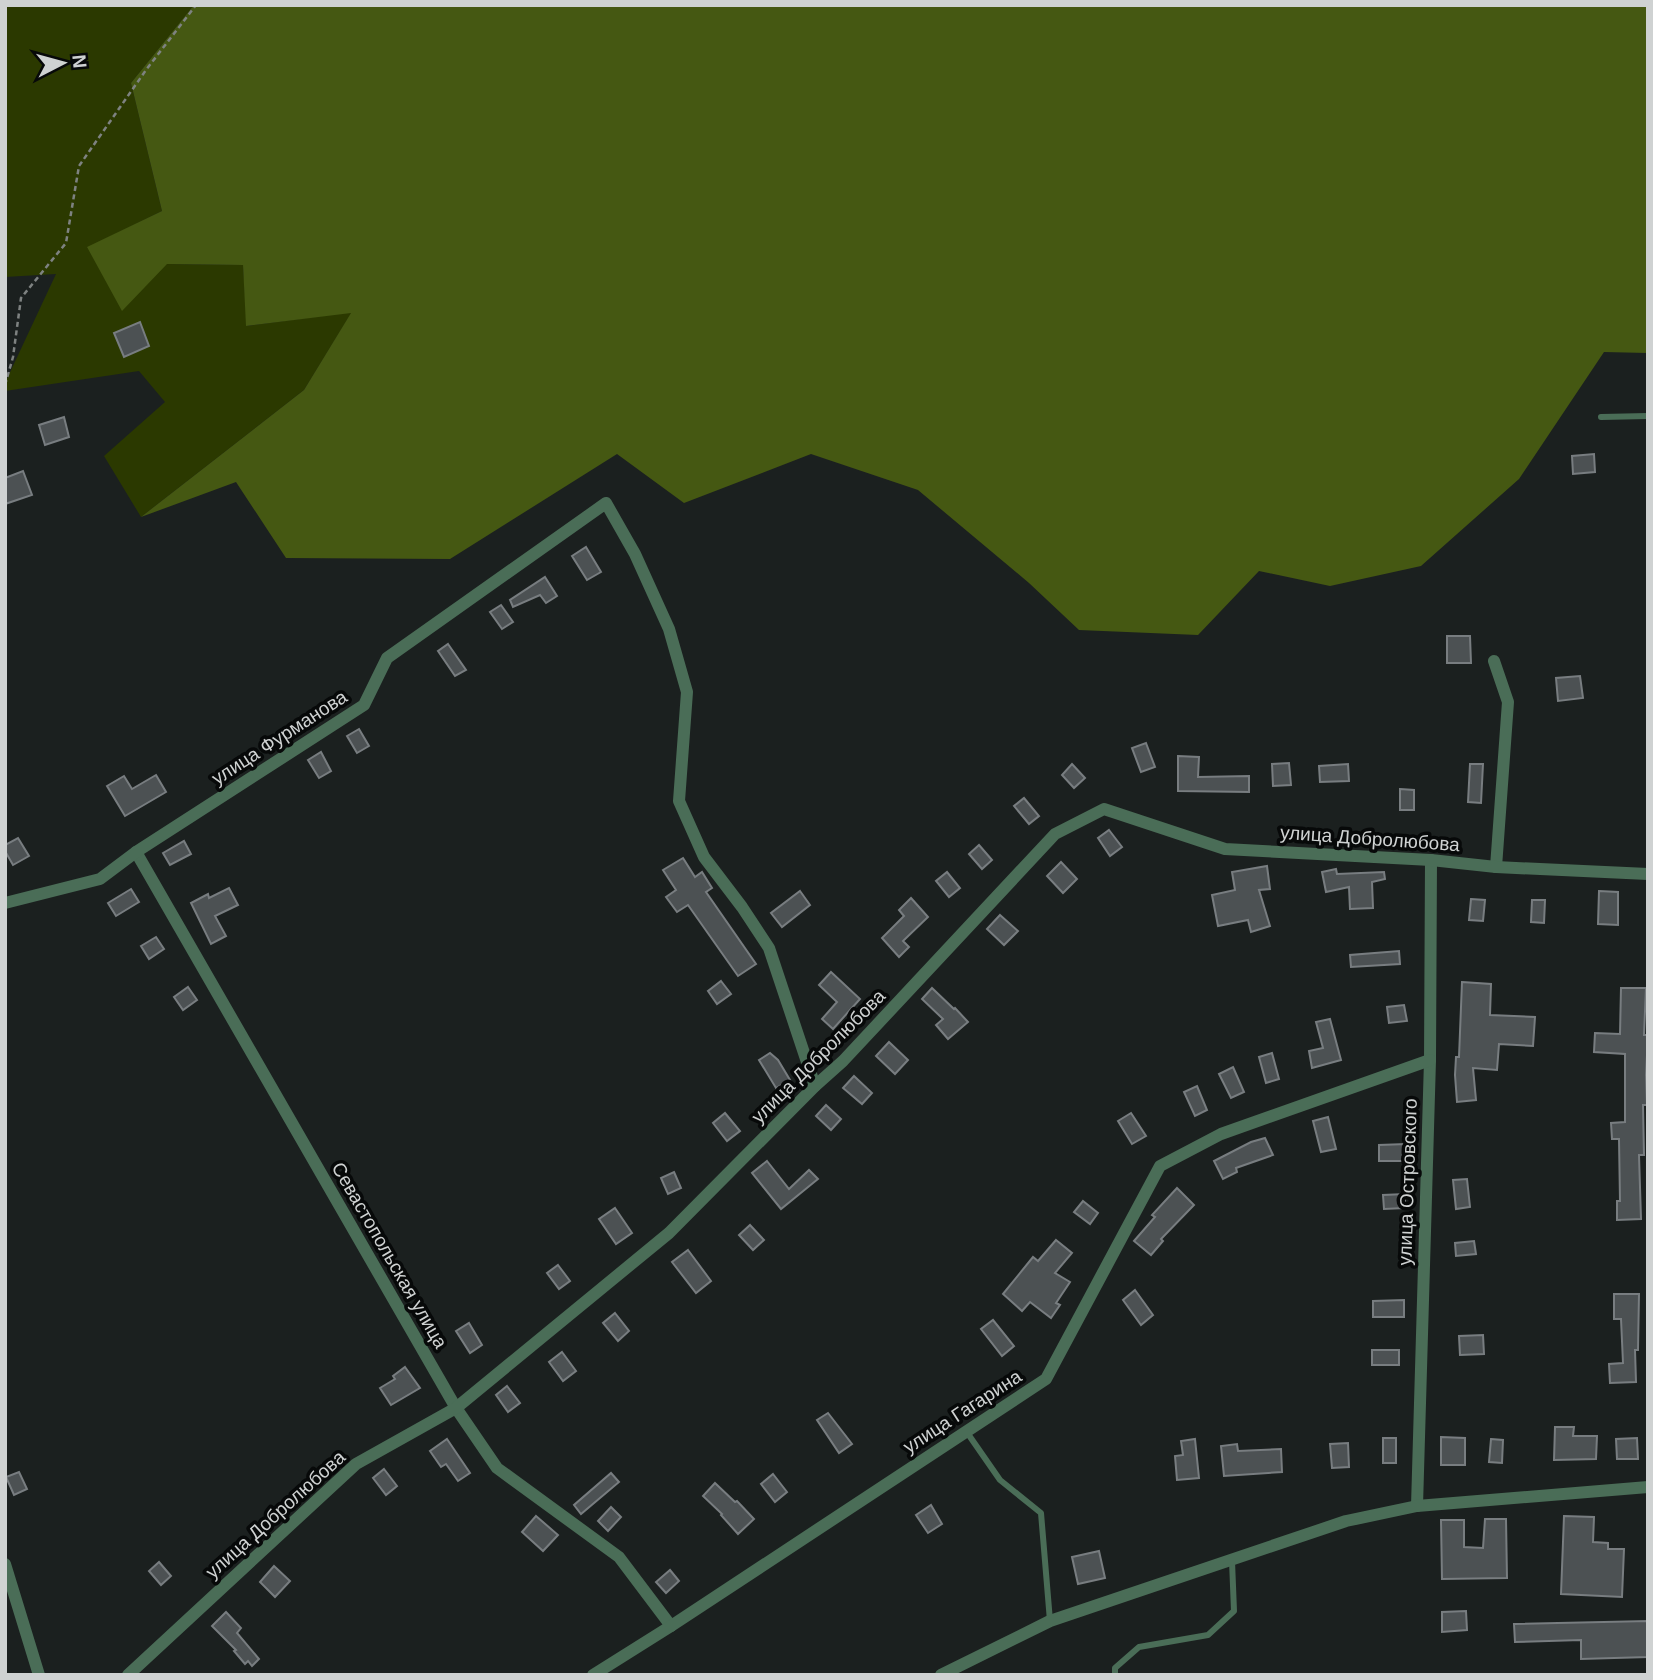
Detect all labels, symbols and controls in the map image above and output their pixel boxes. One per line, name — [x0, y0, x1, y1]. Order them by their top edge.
north arrow — [28, 28, 98, 98]
text: N — [68, 53, 91, 69]
street label: улица Фурманова — [208, 686, 351, 789]
street label: улица Добролюбова — [1279, 822, 1461, 855]
street label: улица Добролюбова — [747, 985, 890, 1127]
street label: улица Островского — [1394, 1098, 1421, 1266]
street label: Севастопольская улица — [328, 1158, 452, 1352]
street label: улица Гагарина — [899, 1365, 1026, 1457]
street label: улица Добролюбова — [201, 1446, 350, 1582]

